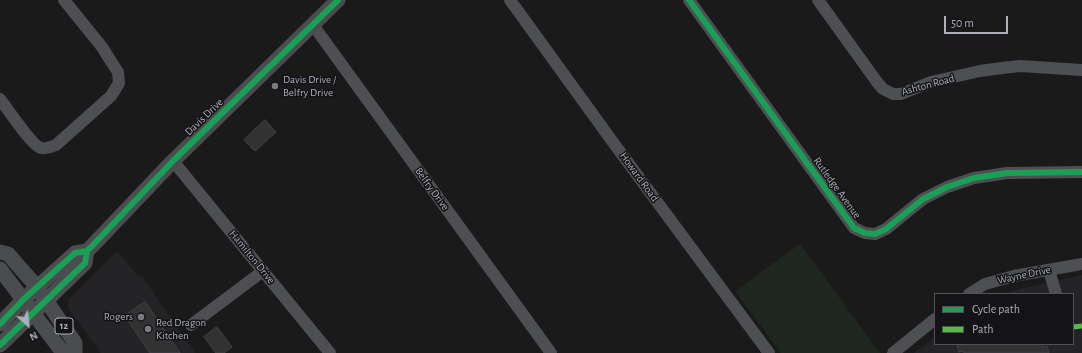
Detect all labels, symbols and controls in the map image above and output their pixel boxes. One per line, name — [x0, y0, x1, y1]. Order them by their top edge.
scale bar — [946, 8, 1010, 34]
text: 50 m — [951, 17, 974, 29]
street label: Ashton Road — [900, 72, 956, 98]
place label: Davis Drive / Belfry Drive — [283, 73, 336, 99]
marker: Davis Drive / Belfry Drive — [270, 81, 280, 91]
street label: Davis Drive — [182, 96, 226, 138]
street label: Howard Road — [617, 150, 661, 204]
street label: Rutledge Avenue — [810, 155, 864, 221]
street label: Belfry Drive — [412, 165, 452, 213]
street label: Hamilton Drive — [226, 227, 278, 287]
street label: Wayne Drive — [996, 263, 1052, 287]
legend — [934, 293, 1074, 345]
text: Cycle path — [972, 303, 1020, 315]
north arrow — [8, 305, 48, 345]
place label: Rogers — [104, 310, 133, 324]
marker: Rogers — [136, 312, 146, 322]
place label: Red Dragon Kitchen — [156, 316, 206, 342]
road number: 12 — [55, 318, 73, 334]
text: Path — [972, 323, 994, 335]
marker: Red Dragon Kitchen — [143, 324, 153, 334]
text: N — [28, 329, 40, 343]

